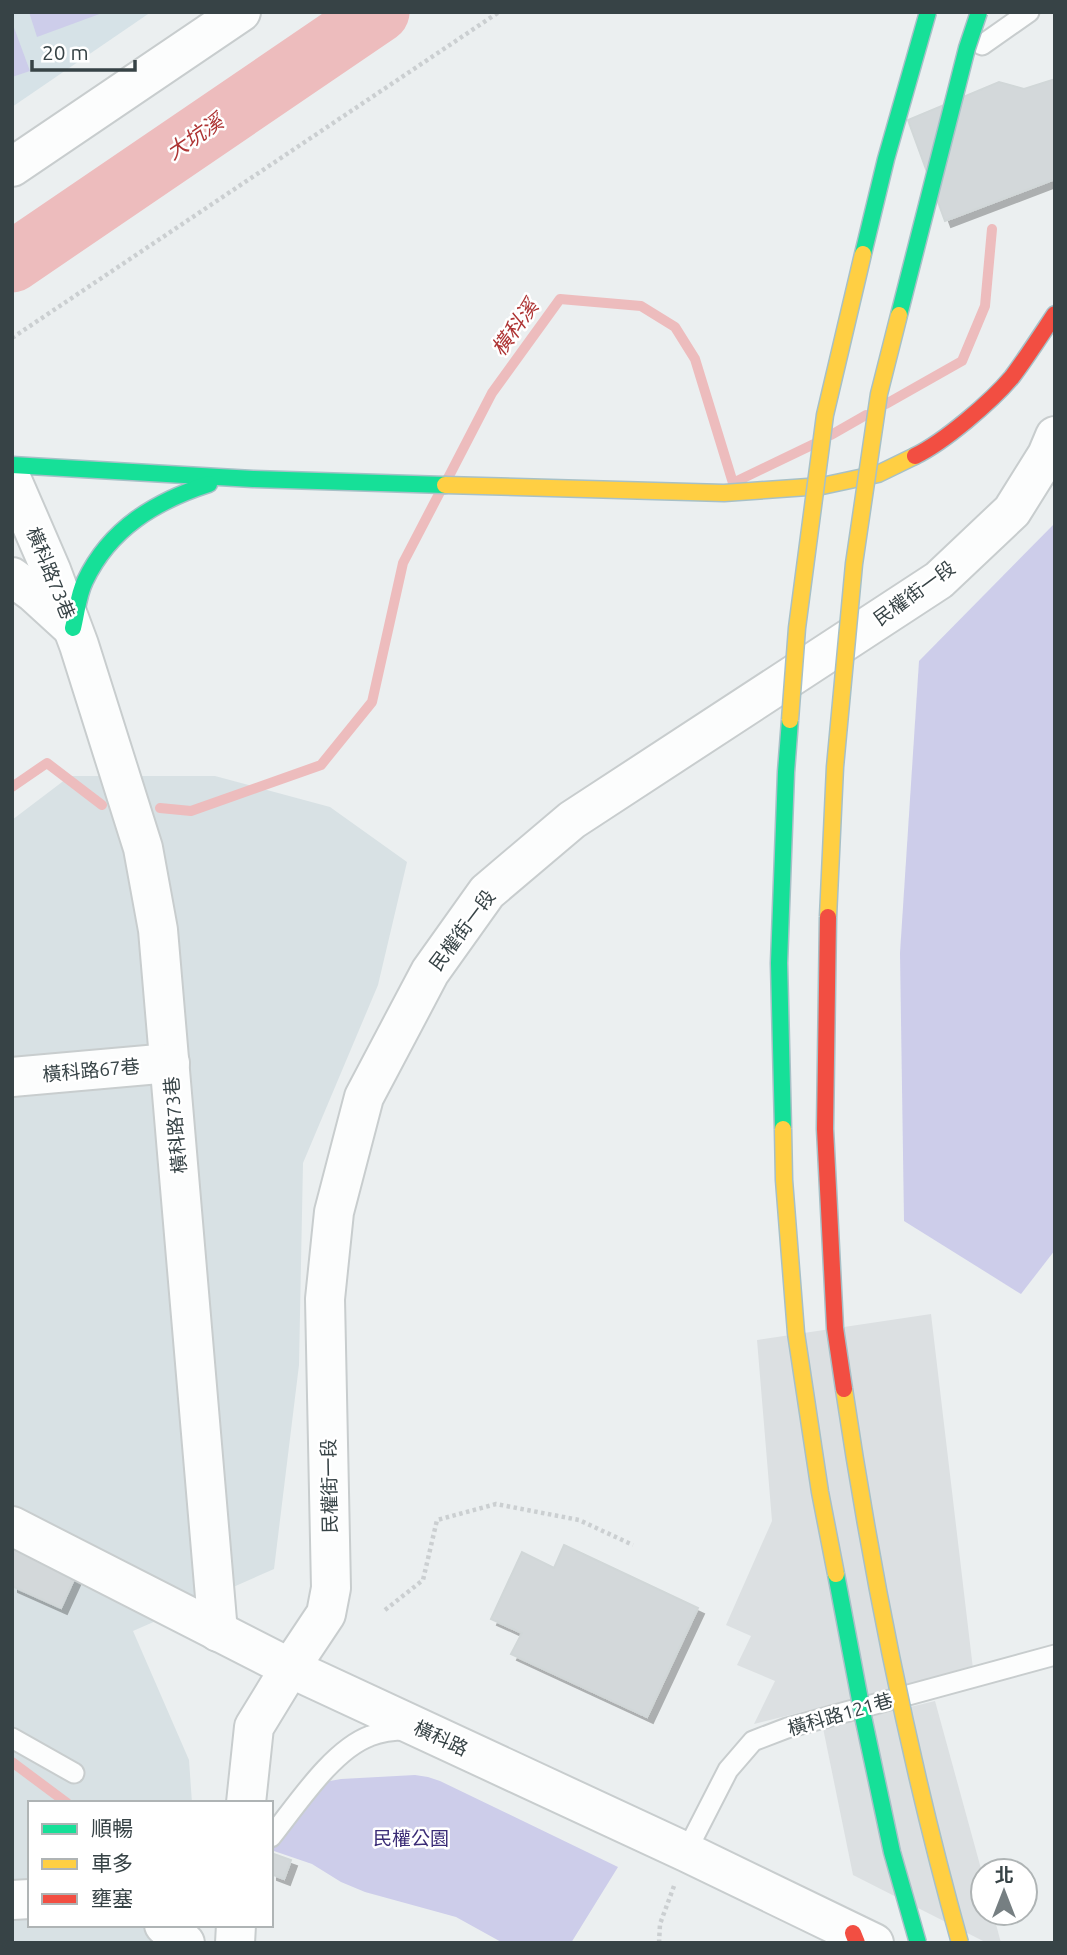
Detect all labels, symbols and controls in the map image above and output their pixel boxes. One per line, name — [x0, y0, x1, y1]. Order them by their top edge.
scale bar — [32, 28, 135, 72]
text: 20 m — [42, 40, 89, 64]
water label: 大坑溪 — [162, 107, 230, 164]
water label: 橫科溪 — [486, 292, 544, 360]
street label: 橫科路73巷 — [23, 524, 79, 622]
street label: 民權街一段 — [869, 556, 959, 630]
street label: 民權街一段 — [425, 885, 499, 975]
street label: 橫科路67巷 — [42, 1055, 140, 1085]
street label: 橫科路73巷 — [160, 1076, 190, 1174]
street label: 民權街一段 — [317, 1438, 341, 1534]
street label: 橫科路121巷 — [785, 1689, 895, 1739]
street label: 橫科路 — [411, 1716, 471, 1760]
legend — [28, 1801, 273, 1927]
text: 順暢 — [91, 1816, 133, 1840]
park label: 民權公園 — [373, 1827, 449, 1849]
text: 車多 — [91, 1851, 133, 1875]
north arrow — [969, 1857, 1039, 1927]
text: 北 — [994, 1864, 1014, 1886]
text: 壅塞 — [91, 1886, 133, 1910]

